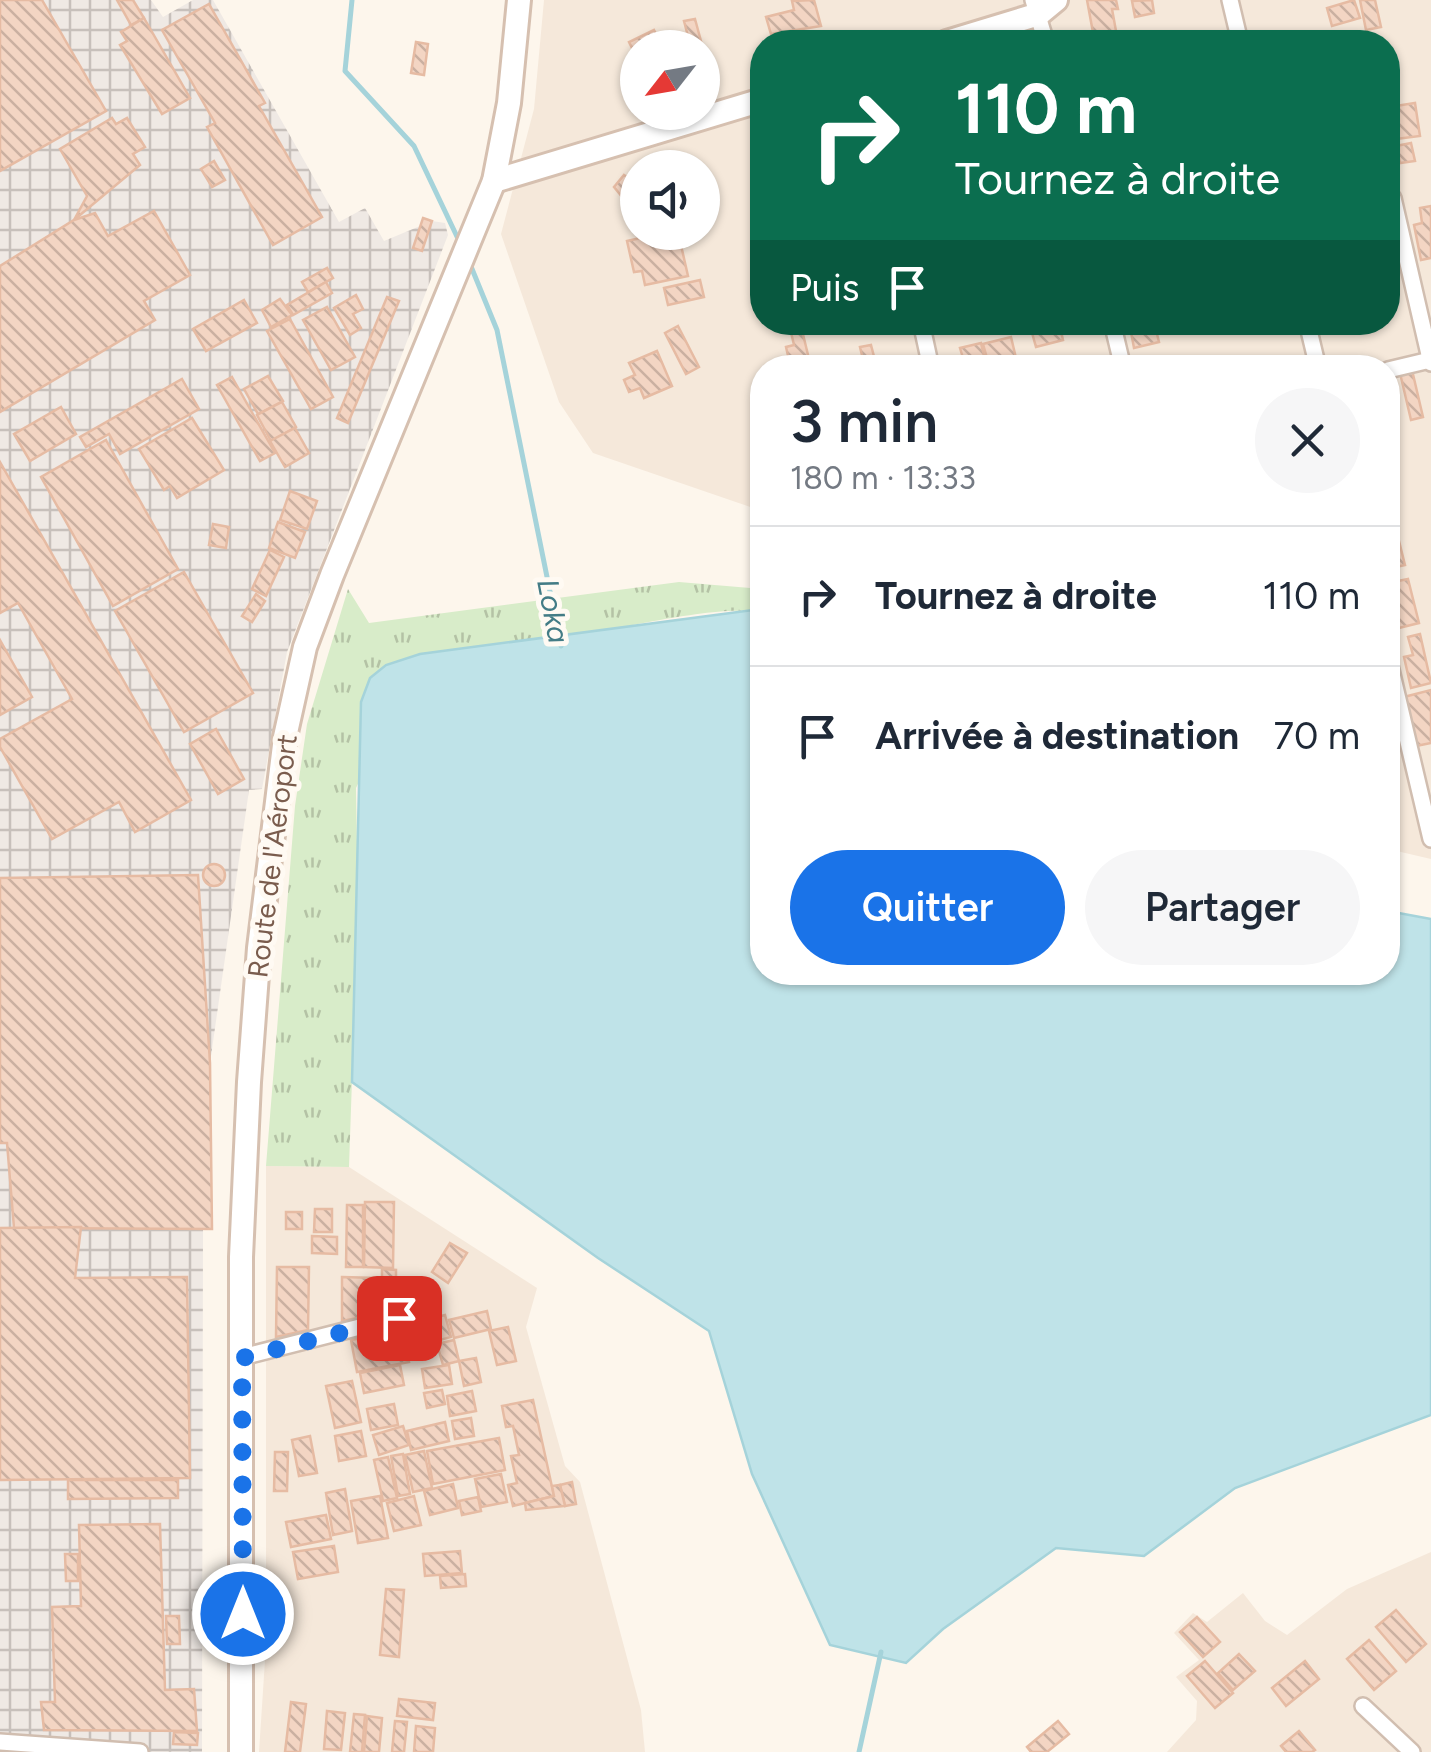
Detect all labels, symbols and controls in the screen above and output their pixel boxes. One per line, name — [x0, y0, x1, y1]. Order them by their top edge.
north arrow — [620, 30, 720, 130]
map controls — [620, 30, 720, 250]
text: 110 m — [955, 66, 1137, 151]
icon: right — [790, 70, 920, 200]
button: sound — [620, 150, 720, 250]
text: Tournez à droite — [955, 151, 1280, 205]
icon: arrive — [880, 260, 935, 315]
text: Puis — [790, 265, 860, 311]
text: 3 min — [790, 385, 938, 457]
button: close — [1255, 388, 1360, 493]
text: 180 m · 13:33 — [790, 459, 976, 497]
icon: right — [790, 569, 845, 624]
text: Tournez à droite — [875, 573, 1157, 619]
text: 110 m — [1263, 573, 1360, 619]
water label: Loka — [529, 576, 578, 646]
icon: arrive — [790, 709, 845, 764]
text: Arrivée à destination — [875, 713, 1239, 759]
text: 70 m — [1274, 713, 1360, 759]
street label: Route de l'Aéroport — [240, 732, 304, 980]
button: Quitter — [790, 850, 1065, 965]
button: Partager — [1085, 850, 1360, 965]
pin — [357, 1276, 442, 1361]
icon: arrive — [372, 1291, 427, 1346]
position arrow — [191, 1562, 295, 1666]

